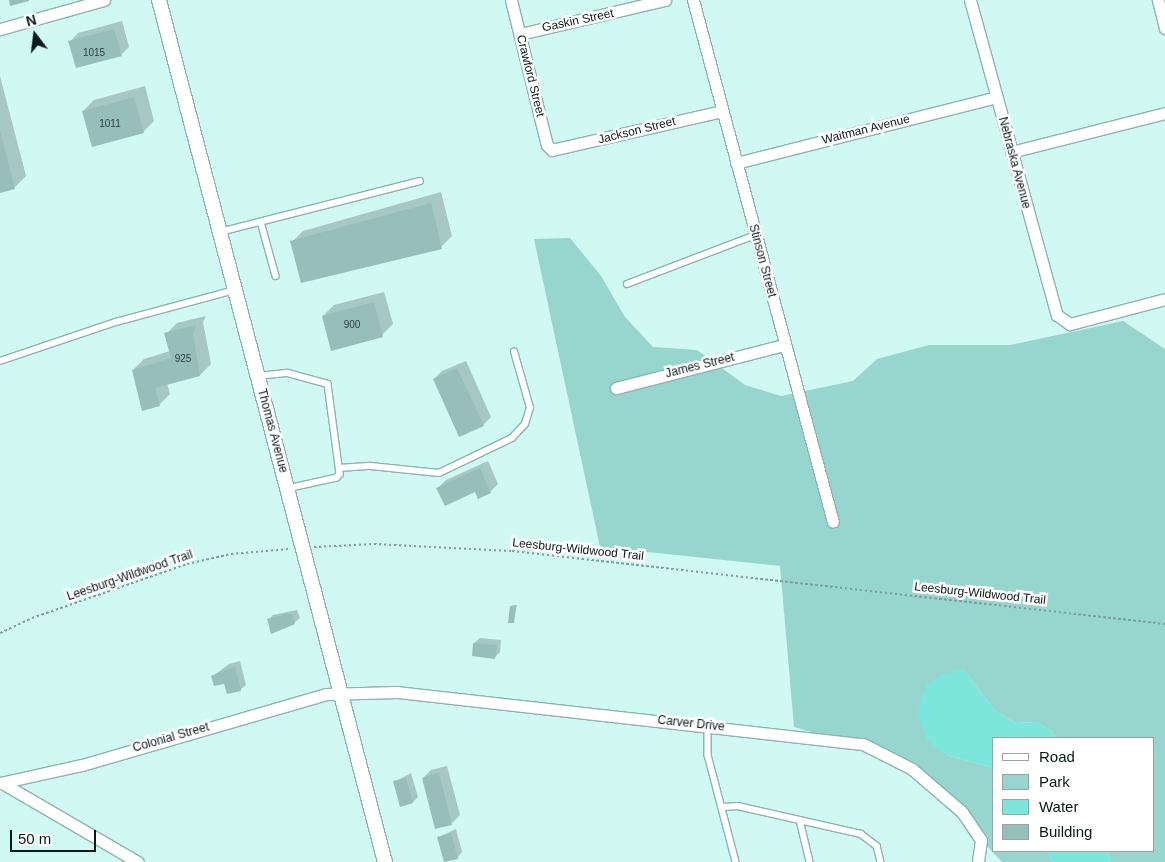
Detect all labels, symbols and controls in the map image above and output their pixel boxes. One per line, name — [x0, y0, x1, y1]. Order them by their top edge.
street label: Gaskin Street — [541, 6, 615, 36]
north arrow — [10, 10, 60, 60]
text: N — [24, 11, 38, 30]
street label: Crawford Street — [513, 33, 547, 119]
house number: 1015 — [83, 47, 105, 59]
street label: Waitman Avenue — [820, 112, 912, 148]
street label: Jackson Street — [597, 114, 677, 148]
street label: Nebraska Avenue — [995, 115, 1033, 211]
house number: 1011 — [99, 118, 121, 130]
street label: Stinson Street — [745, 223, 779, 299]
house number: 900 — [344, 319, 360, 331]
street label: James Street — [664, 350, 736, 382]
house number: 925 — [175, 353, 191, 365]
street label: Thomas Avenue — [254, 387, 290, 475]
street label: Leesburg-Wildwood Trail — [511, 536, 645, 564]
street label: Leesburg-Wildwood Trail — [65, 548, 195, 604]
street label: Leesburg-Wildwood Trail — [913, 580, 1047, 608]
street label: Carver Drive — [657, 713, 725, 735]
street label: Colonial Street — [131, 720, 211, 756]
legend — [992, 737, 1155, 852]
text: Road — [1039, 748, 1075, 765]
text: Park — [1039, 773, 1070, 790]
text: Water — [1039, 798, 1078, 815]
scale bar — [12, 820, 99, 852]
text: Building — [1039, 823, 1092, 840]
text: 50 m — [18, 830, 51, 847]

